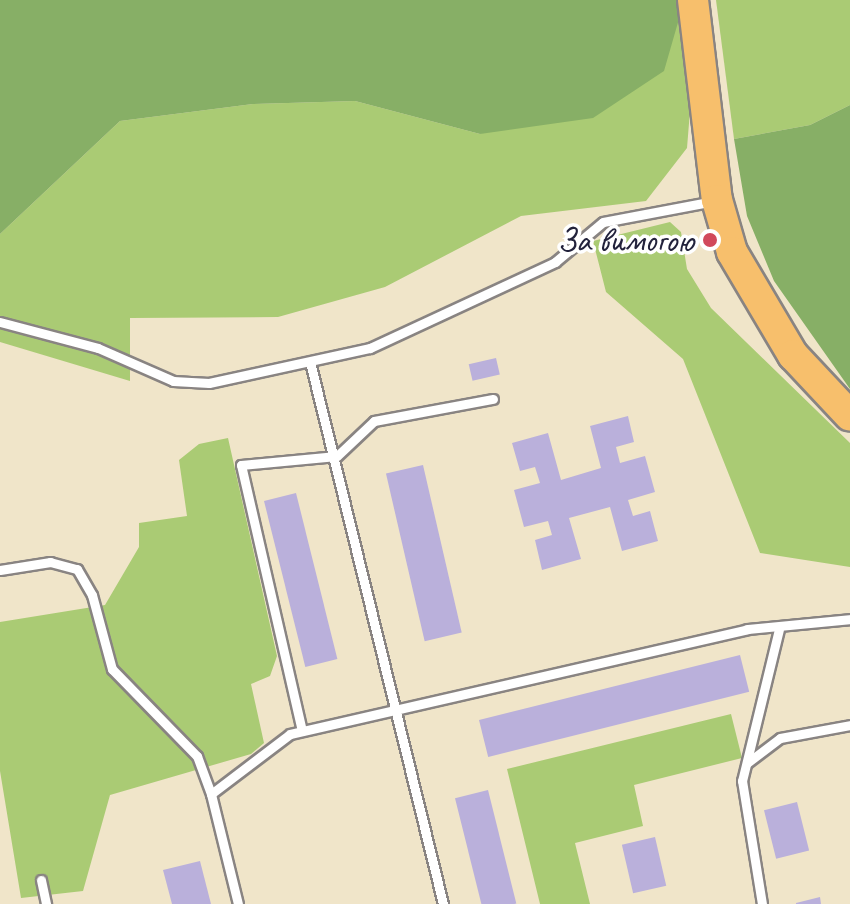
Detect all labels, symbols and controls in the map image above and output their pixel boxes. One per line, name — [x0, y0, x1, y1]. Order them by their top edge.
place label: За вимогою — [560, 220, 694, 260]
marker: За вимогою — [701, 231, 719, 249]

